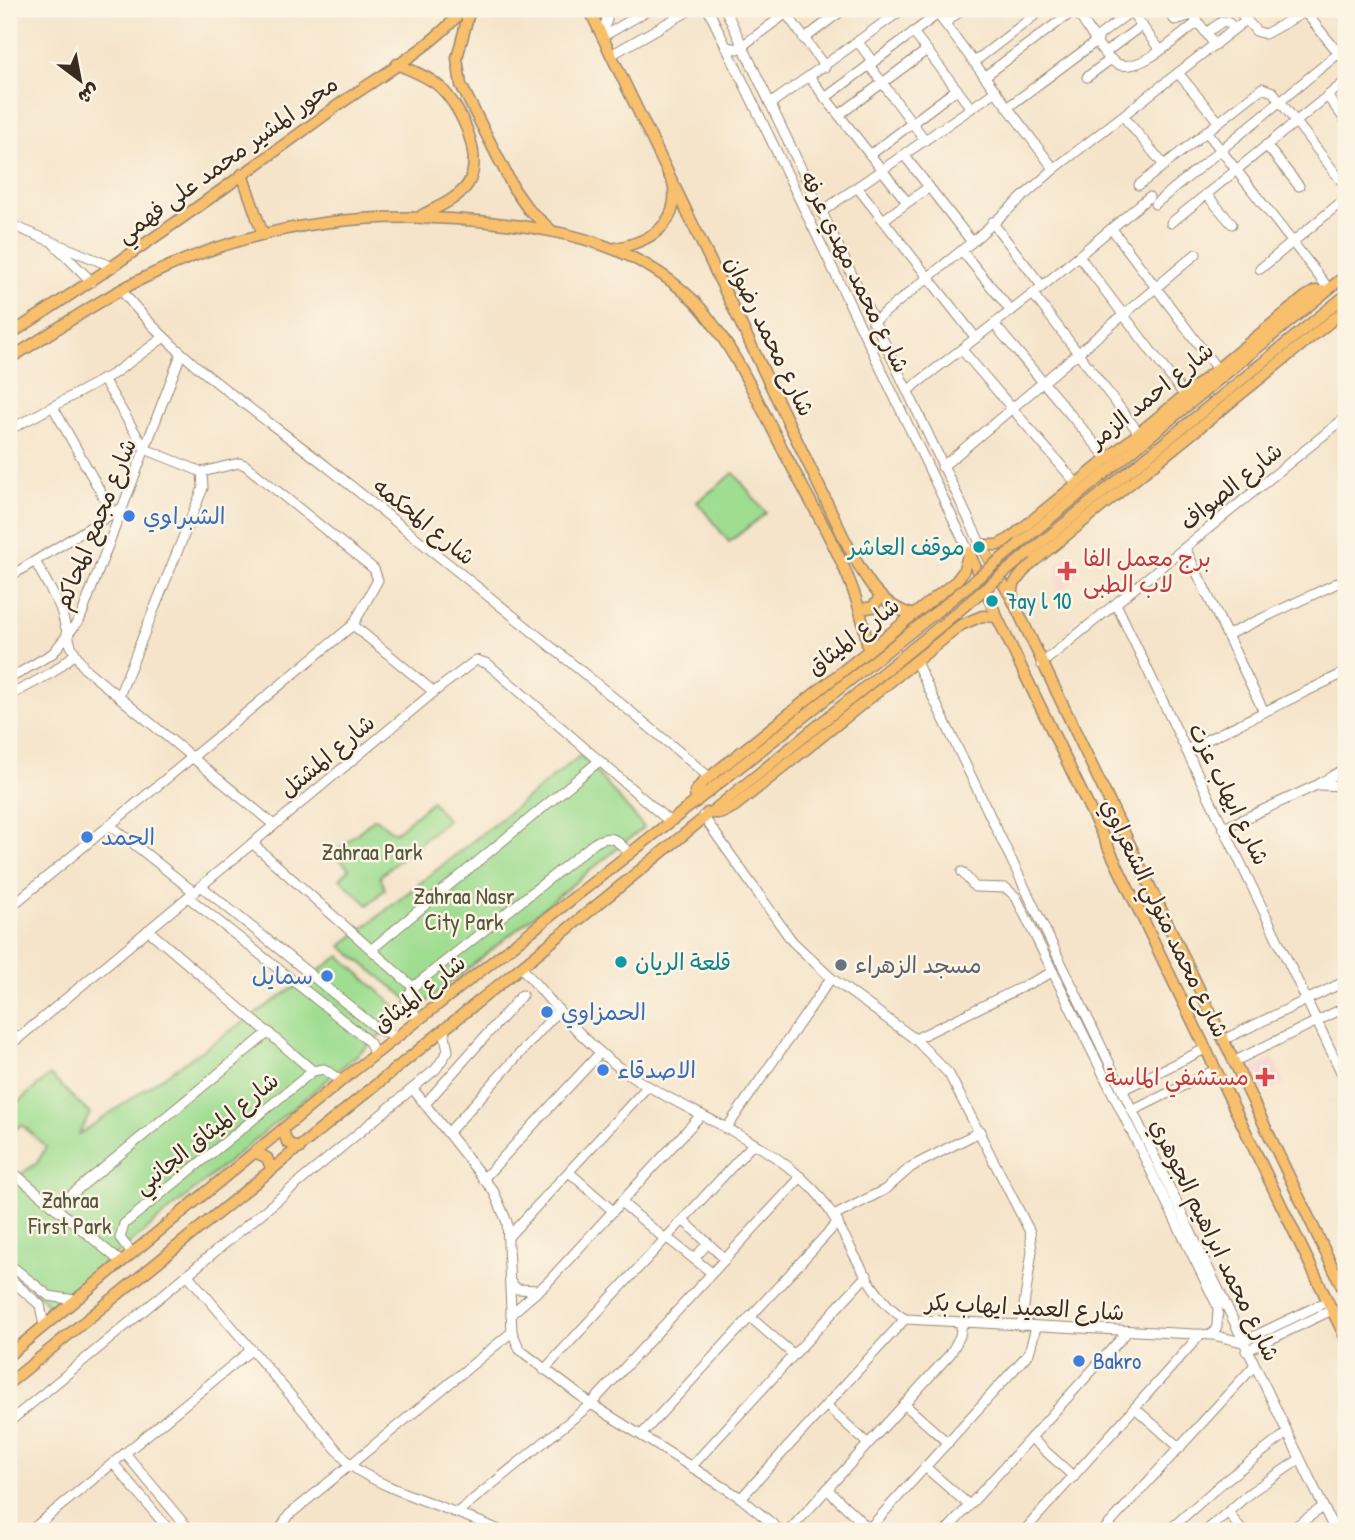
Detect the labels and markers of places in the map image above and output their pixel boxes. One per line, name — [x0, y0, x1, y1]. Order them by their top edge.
place label: الشبراوي — [143, 500, 225, 533]
marker: الشبراوي — [121, 508, 137, 524]
place label: موقف العاشر — [847, 531, 965, 562]
marker: موقف العاشر — [971, 539, 987, 555]
place label: برج معمل الفا لاب الطبى — [1083, 542, 1211, 599]
marker: برج معمل الفا لاب الطبى — [1057, 561, 1077, 581]
place label: 7ay l 10 — [1006, 585, 1071, 616]
marker: 7ay l 10 — [984, 593, 1000, 609]
place label: الحمد — [101, 821, 155, 852]
marker: الحمد — [79, 829, 95, 845]
place label: قلعة الريان — [635, 946, 731, 977]
place label: مسجد الزهراء — [855, 949, 982, 980]
marker: قلعة الريان — [613, 954, 629, 970]
marker: مسجد الزهراء — [833, 957, 849, 973]
place label: سمايل — [252, 960, 313, 991]
marker: سمايل — [319, 968, 335, 984]
place label: الحمزاوي — [561, 996, 646, 1029]
marker: الحمزاوي — [539, 1004, 555, 1020]
place label: الاصدقاء — [617, 1054, 696, 1085]
place label: مستشفي الماسة — [1105, 1061, 1249, 1098]
marker: الاصدقاء — [595, 1062, 611, 1078]
marker: مستشفي الماسة — [1255, 1067, 1275, 1087]
place label: Bakro — [1093, 1345, 1141, 1376]
marker: Bakro — [1071, 1353, 1087, 1369]

